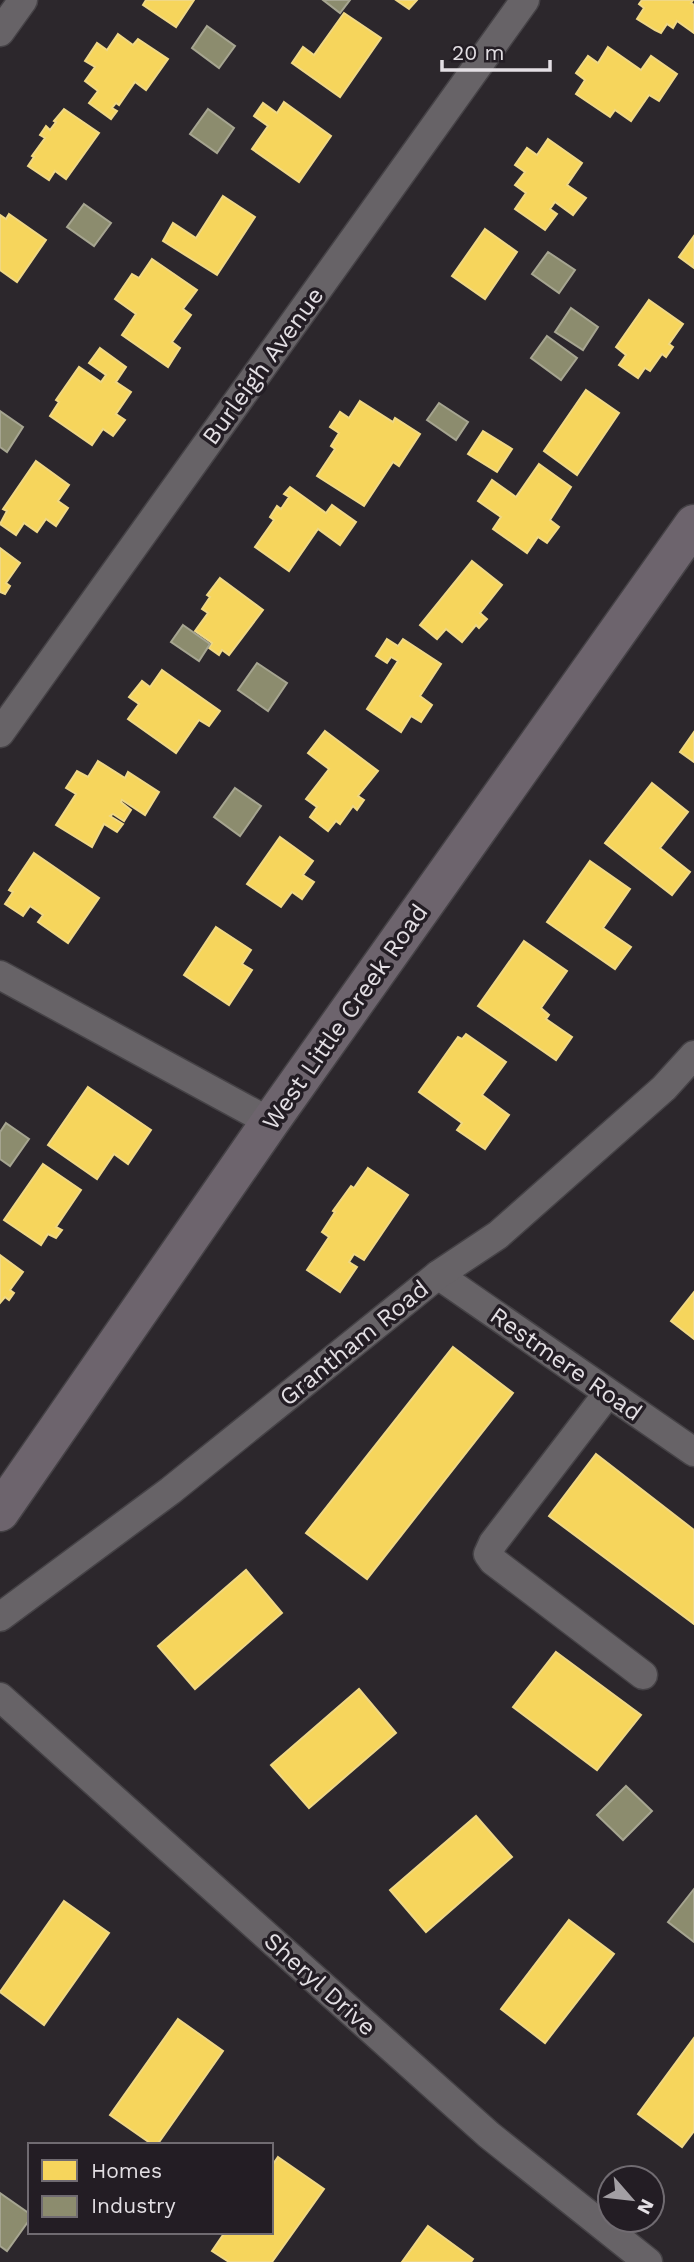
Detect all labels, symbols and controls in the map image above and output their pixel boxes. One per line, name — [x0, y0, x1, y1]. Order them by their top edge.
scale bar — [442, 28, 550, 72]
text: 20 m — [452, 40, 504, 65]
street label: Burleigh Avenue — [197, 282, 329, 450]
street label: West Little Creek Road — [256, 899, 434, 1135]
street label: Grantham Road — [274, 1274, 434, 1412]
street label: Restmere Road — [485, 1301, 647, 1427]
street label: Sheryl Drive — [258, 1927, 382, 2041]
legend — [28, 2143, 273, 2234]
text: Homes — [91, 2158, 162, 2183]
north arrow — [596, 2164, 666, 2234]
text: Industry — [91, 2193, 176, 2218]
text: N — [632, 2195, 659, 2218]

